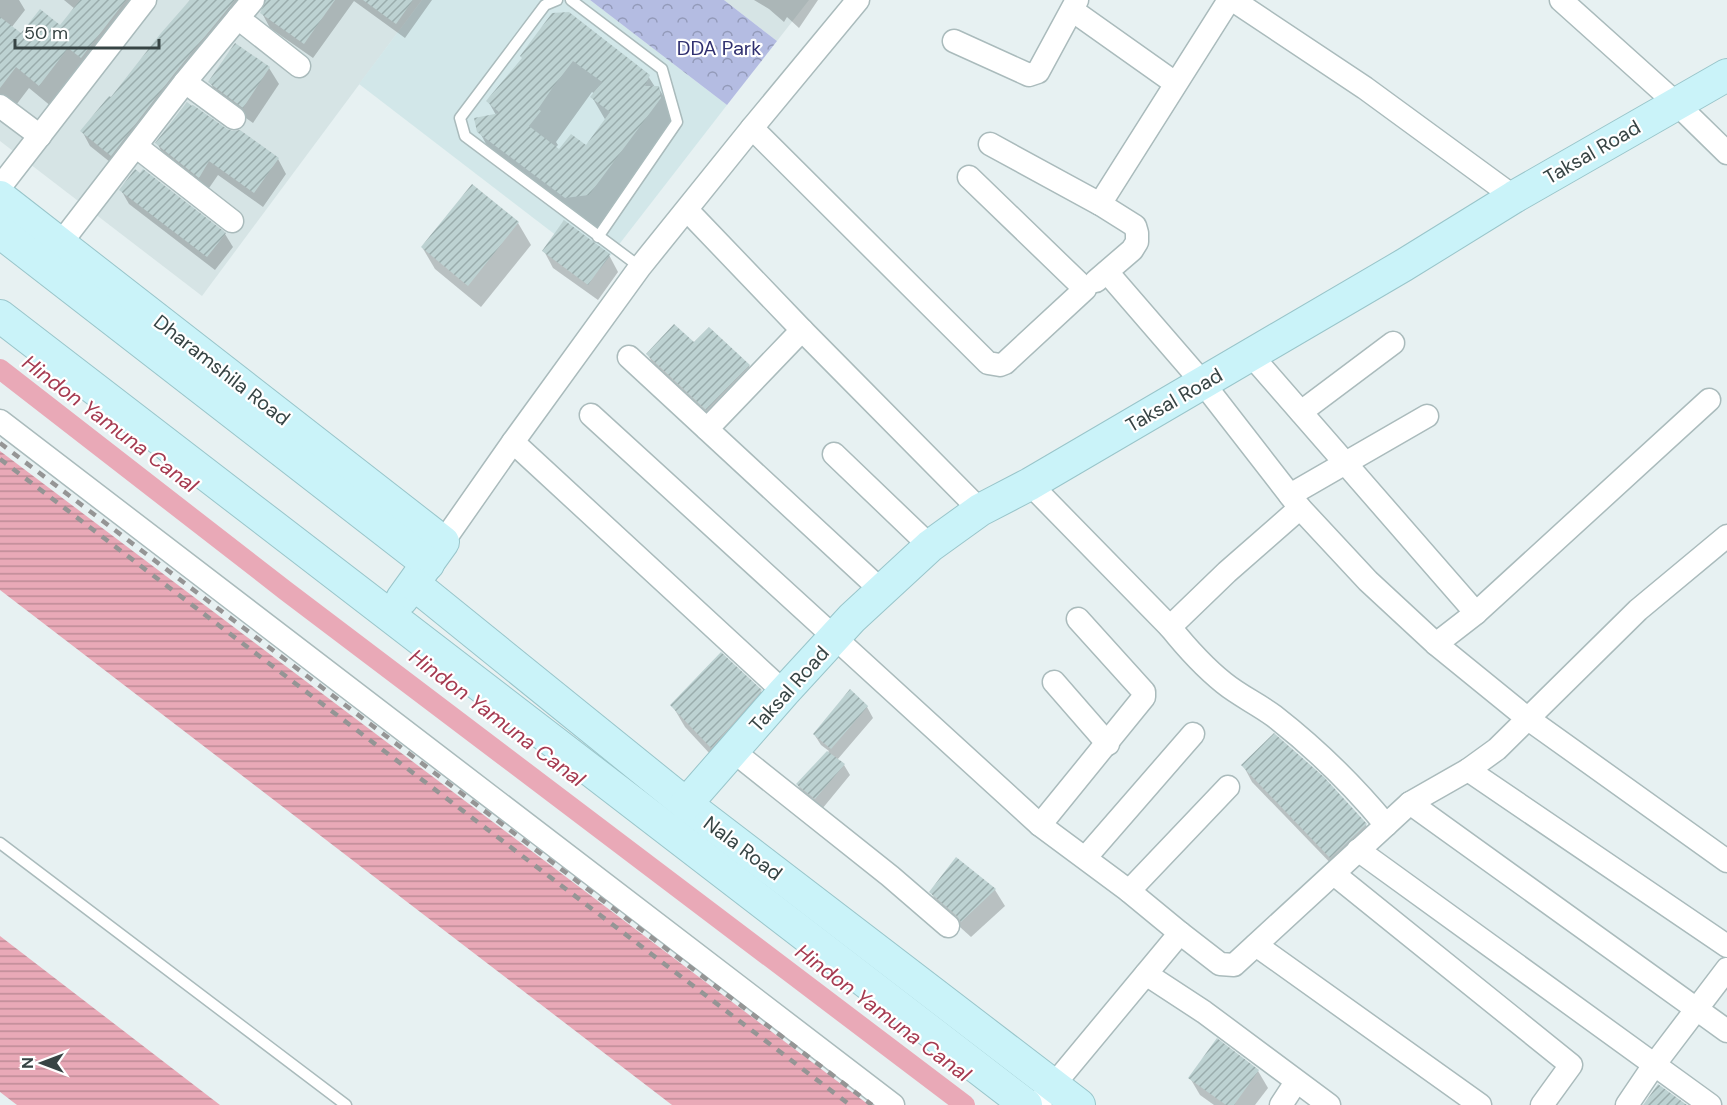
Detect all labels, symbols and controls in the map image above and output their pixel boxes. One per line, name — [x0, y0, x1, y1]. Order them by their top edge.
scale bar — [15, 12, 159, 50]
text: 50 m — [24, 21, 68, 45]
park label: DDA Park — [677, 35, 761, 61]
street label: Taksal Road — [1539, 114, 1645, 190]
street label: Dharamshila Road — [149, 309, 295, 431]
water label: Hindon Yamuna Canal — [17, 349, 204, 499]
street label: Taksal Road — [1121, 362, 1227, 438]
street label: Taksal Road — [743, 640, 835, 738]
water label: Hindon Yamuna Canal — [404, 643, 591, 793]
street label: Nala Road — [698, 810, 788, 886]
water label: Hindon Yamuna Canal — [790, 938, 977, 1088]
north arrow — [12, 1033, 72, 1093]
text: N — [17, 1057, 38, 1069]

